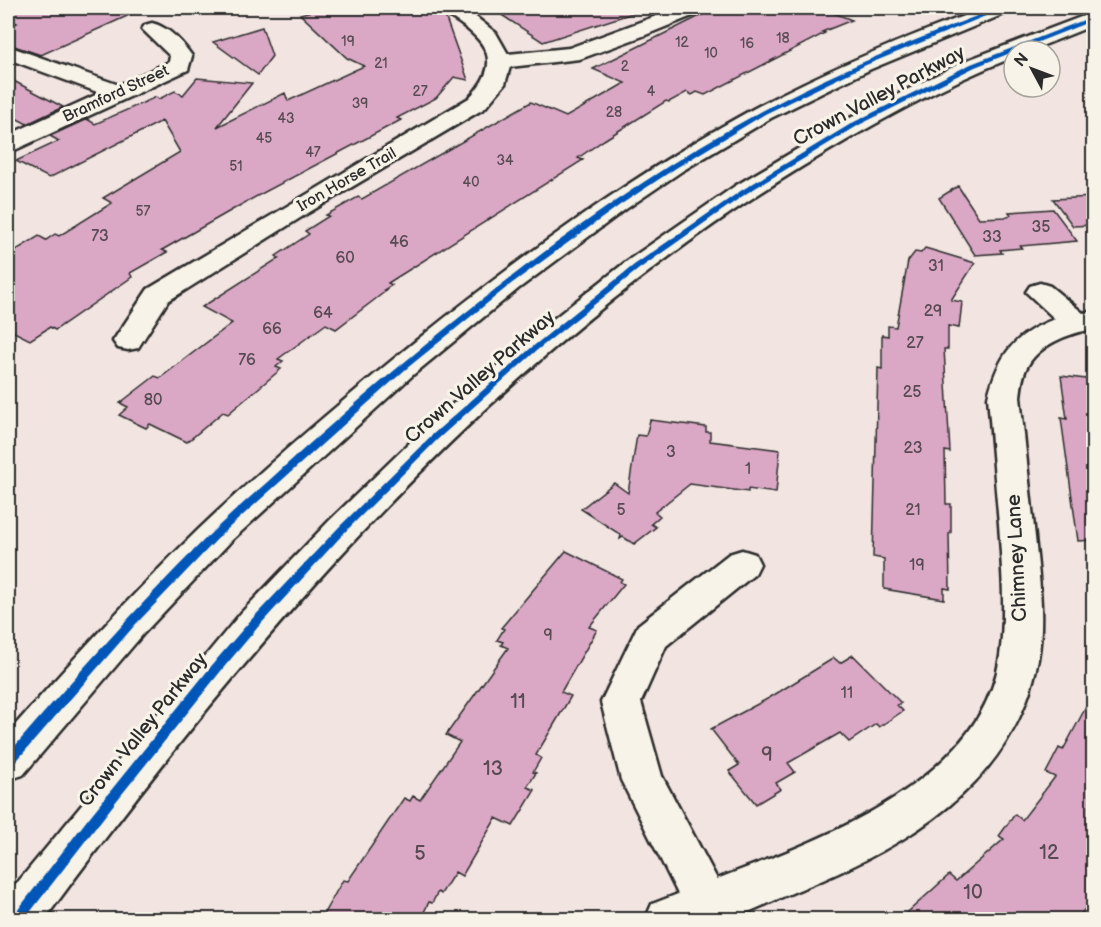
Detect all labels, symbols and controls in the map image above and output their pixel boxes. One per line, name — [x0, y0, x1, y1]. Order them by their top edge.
house number: 18 — [776, 30, 790, 47]
house number: 19 — [341, 33, 355, 50]
house number: 12 — [675, 34, 690, 51]
house number: 16 — [740, 35, 754, 52]
north arrow — [1002, 39, 1062, 99]
street label: Crown Valley Parkway — [789, 41, 969, 151]
house number: 10 — [704, 45, 718, 62]
text: N — [1011, 49, 1033, 71]
house number: 21 — [374, 55, 388, 72]
house number: 2 — [621, 58, 630, 75]
street label: Bramford Street — [60, 61, 172, 127]
house number: 27 — [412, 83, 428, 100]
house number: 4 — [647, 83, 656, 100]
house number: 39 — [352, 95, 368, 112]
house number: 28 — [606, 104, 622, 121]
house number: 43 — [277, 110, 295, 127]
house number: 45 — [256, 130, 272, 147]
street label: Iron Horse Trail — [294, 144, 400, 216]
house number: 47 — [305, 144, 321, 161]
house number: 34 — [496, 152, 514, 169]
house number: 51 — [229, 158, 243, 175]
house number: 40 — [463, 174, 479, 191]
house number: 57 — [136, 203, 151, 220]
house number: 35 — [1031, 218, 1051, 237]
house number: 73 — [91, 227, 109, 246]
house number: 33 — [982, 228, 1002, 247]
house number: 46 — [389, 233, 409, 252]
house number: 60 — [335, 249, 355, 268]
house number: 31 — [928, 257, 944, 276]
house number: 29 — [924, 302, 942, 321]
house number: 64 — [313, 304, 333, 323]
street label: Crown Valley Parkway — [400, 305, 560, 449]
house number: 66 — [262, 320, 282, 339]
house number: 27 — [906, 334, 924, 353]
house number: 76 — [238, 351, 256, 370]
house number: 25 — [903, 383, 921, 402]
house number: 80 — [144, 391, 162, 410]
house number: 23 — [904, 439, 923, 458]
house number: 3 — [666, 443, 676, 462]
house number: 1 — [745, 460, 751, 479]
street label: Chimney Lane — [1002, 493, 1032, 623]
house number: 5 — [616, 501, 626, 520]
house number: 21 — [905, 501, 921, 520]
house number: 19 — [909, 556, 925, 575]
house number: 9 — [543, 626, 553, 645]
street label: Crown Valley Parkway — [73, 648, 213, 812]
house number: 11 — [841, 684, 853, 703]
house number: 11 — [510, 690, 526, 714]
house number: 9 — [761, 743, 773, 767]
house number: 13 — [483, 757, 503, 781]
house number: 12 — [1039, 841, 1059, 865]
house number: 5 — [414, 842, 426, 866]
house number: 10 — [963, 881, 983, 905]

